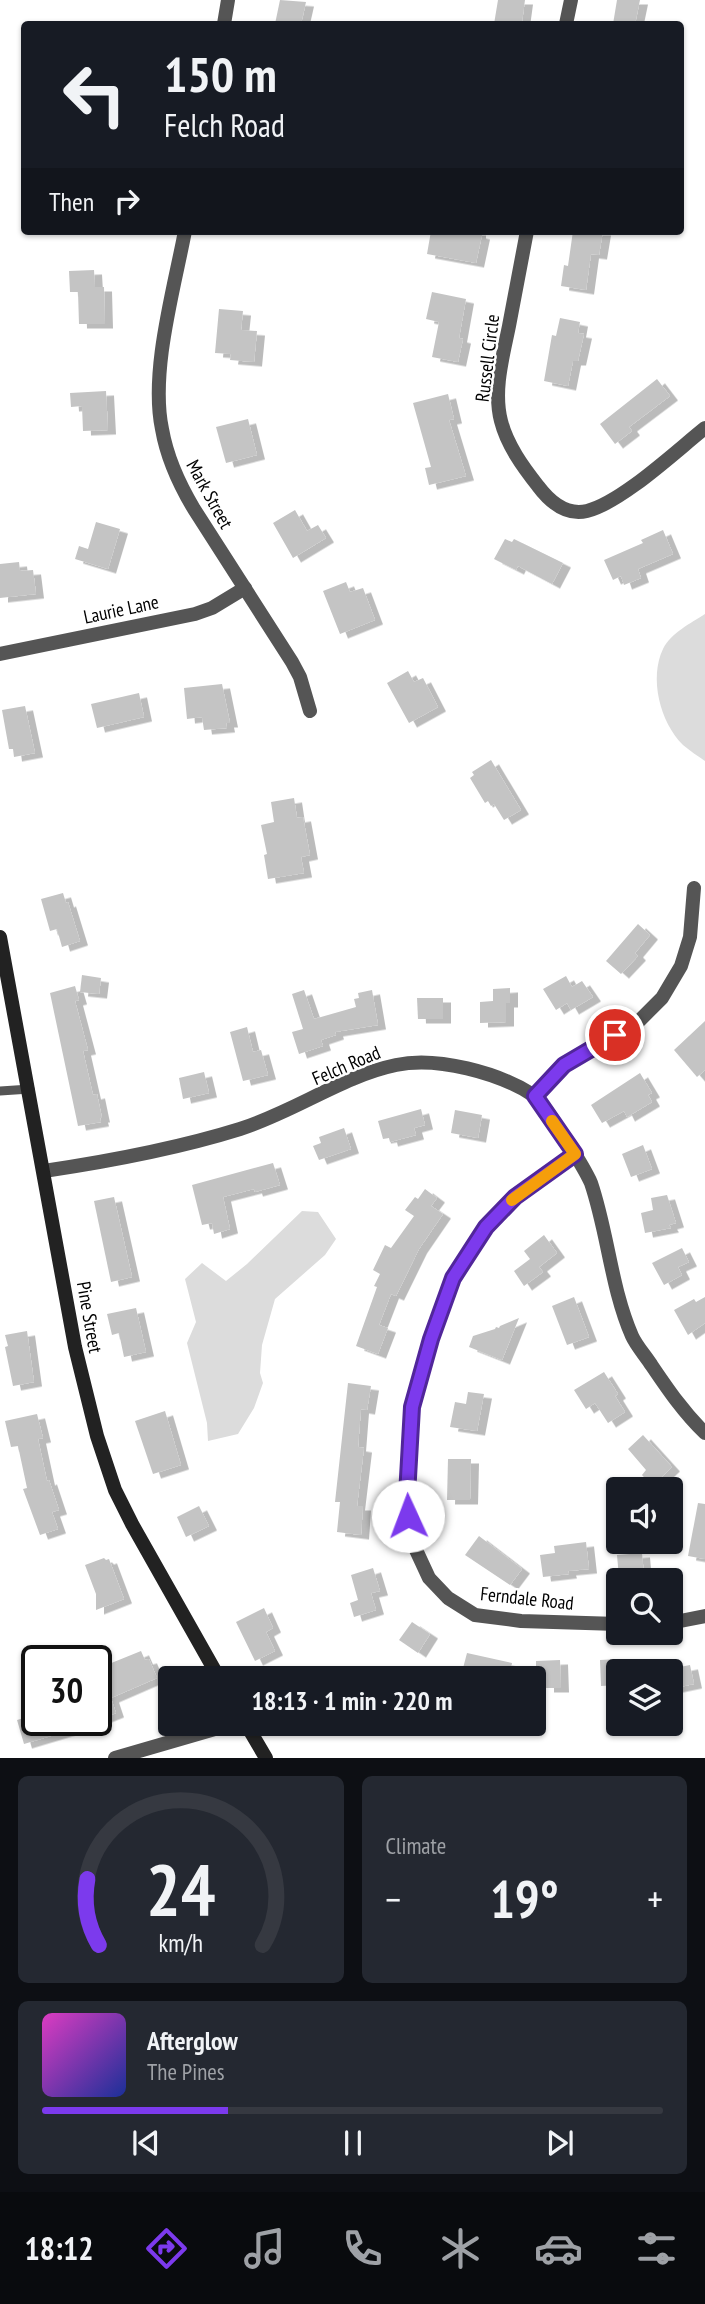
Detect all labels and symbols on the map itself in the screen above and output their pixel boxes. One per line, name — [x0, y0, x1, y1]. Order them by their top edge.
street label: Russell Circle — [470, 313, 504, 403]
street label: Mark Street — [181, 455, 239, 533]
street label: Laurie Lane — [81, 589, 161, 629]
pin — [585, 1005, 645, 1065]
street label: Felch Road — [308, 1040, 384, 1090]
street label: Pine Street — [72, 1279, 108, 1355]
position arrow — [371, 1479, 445, 1553]
street label: Ferndale Road — [479, 1581, 575, 1615]
speed limit sign: 30 — [21, 1645, 112, 1736]

